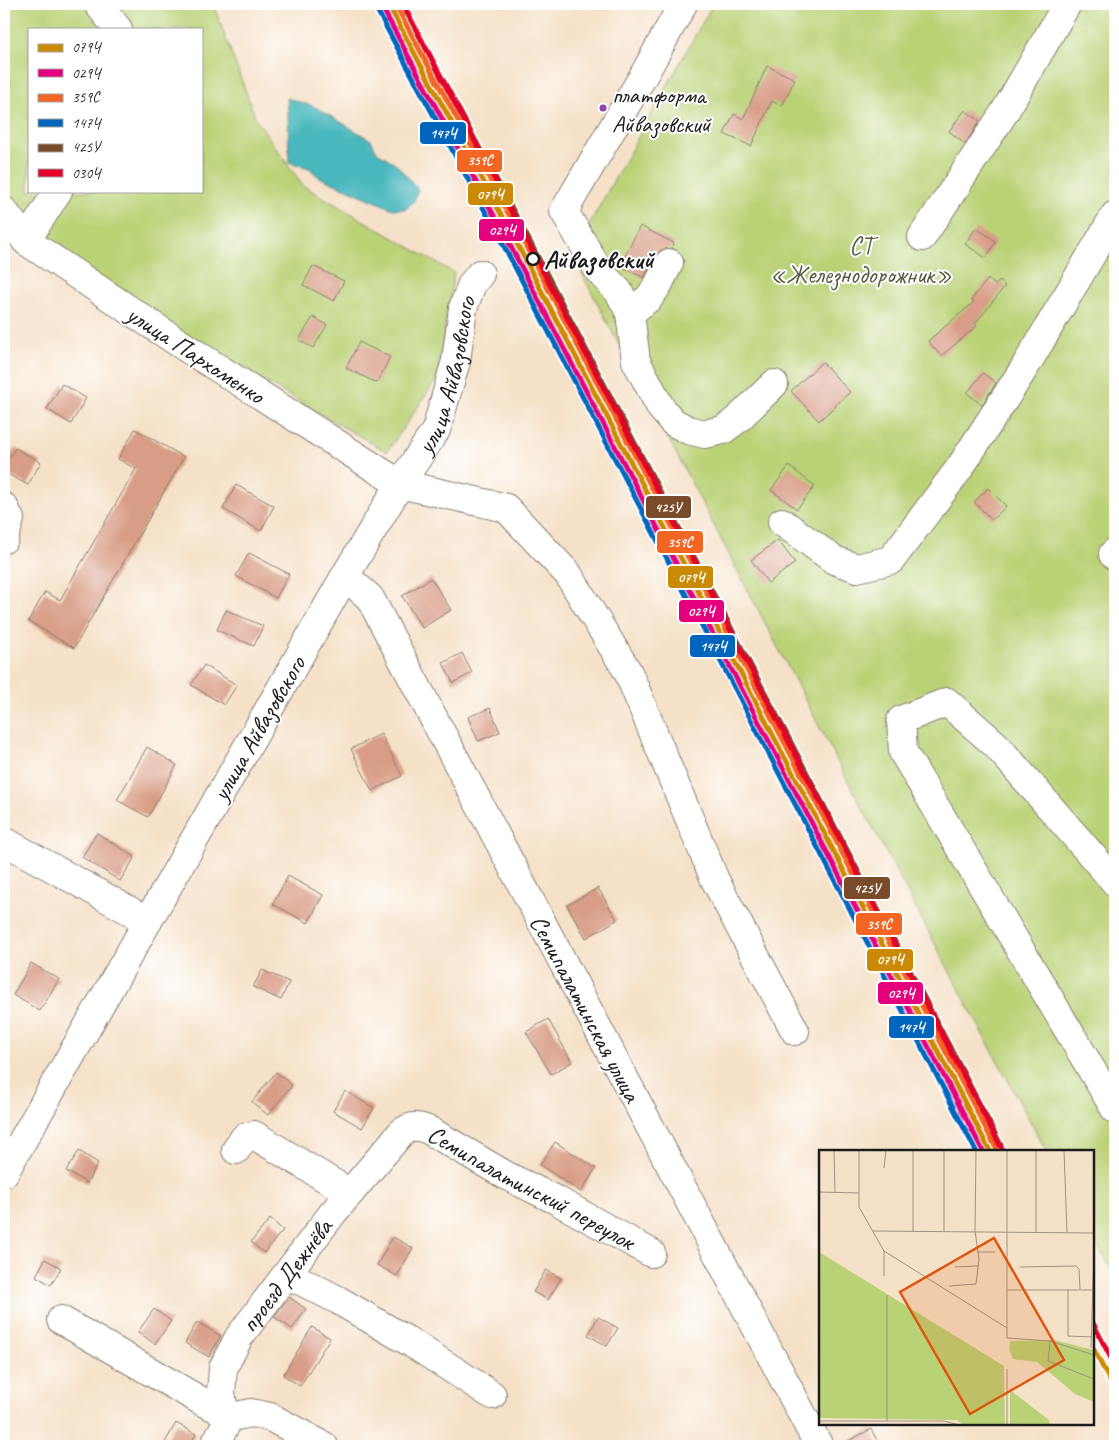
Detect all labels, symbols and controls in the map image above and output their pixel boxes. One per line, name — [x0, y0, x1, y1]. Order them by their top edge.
legend — [28, 28, 202, 192]
text: 079Ч — [72, 38, 102, 57]
text: 029Ч — [72, 64, 102, 83]
place label: платформа Айвазовский — [612, 80, 713, 139]
text: 359С — [72, 88, 101, 107]
marker: платформа Айвазовский — [598, 103, 608, 113]
text: 147Ч — [72, 114, 102, 133]
line badge: 147Ч — [419, 121, 467, 145]
text: 147Ч — [430, 125, 458, 142]
text: 425У — [72, 138, 102, 157]
line badge: 359С — [456, 149, 503, 173]
text: 359С — [467, 152, 495, 169]
text: 030Ч — [72, 164, 102, 183]
line badge: 079Ч — [467, 182, 514, 206]
text: 079Ч — [477, 186, 505, 203]
line badge: 029Ч — [478, 218, 525, 242]
text: 029Ч — [489, 222, 517, 239]
park label: СТ «Железнодорожник» — [770, 230, 952, 291]
place label: Айвазовский — [544, 244, 656, 276]
marker: Айвазовский — [526, 252, 540, 266]
street label: улица Айвазовского — [409, 290, 484, 462]
street label: улица Пархоменко — [119, 297, 271, 412]
line badge: 425У — [645, 495, 692, 519]
text: 425У — [655, 499, 684, 516]
line badge: 359С — [656, 530, 704, 554]
text: 359С — [667, 534, 695, 551]
line badge: 079Ч — [667, 565, 714, 589]
text: 079Ч — [678, 569, 706, 586]
line badge: 029Ч — [678, 599, 725, 623]
text: 029Ч — [688, 603, 716, 620]
line badge: 147Ч — [689, 634, 736, 658]
text: 147Ч — [700, 638, 728, 655]
street label: улица Айвазовского — [204, 649, 314, 808]
line badge: 425У — [843, 876, 891, 900]
text: 425У — [854, 880, 883, 897]
street label: Семипалатинская улица — [522, 909, 649, 1109]
line badge: 359С — [855, 912, 903, 936]
text: 359С — [866, 916, 894, 933]
line badge: 079Ч — [866, 948, 914, 972]
text: 079Ч — [877, 951, 905, 968]
line badge: 029Ч — [877, 981, 924, 1005]
text: 029Ч — [888, 985, 916, 1002]
line badge: 147Ч — [888, 1015, 935, 1039]
text: 147Ч — [898, 1019, 926, 1036]
street label: Семипалатинский переулок — [422, 1118, 642, 1259]
inset map — [819, 1150, 1094, 1425]
street label: проезд Дежнёва — [233, 1211, 341, 1339]

